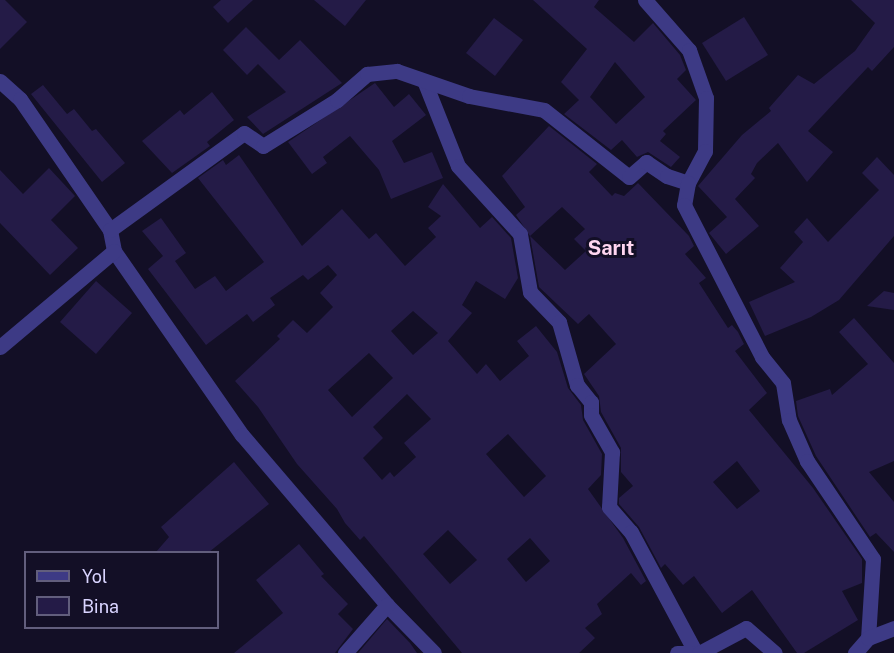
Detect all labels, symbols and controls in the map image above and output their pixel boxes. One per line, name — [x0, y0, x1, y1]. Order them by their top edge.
district label: Sarıt — [588, 236, 634, 260]
legend — [24, 551, 219, 629]
text: Yol — [82, 566, 107, 587]
text: Bina — [82, 596, 119, 617]

